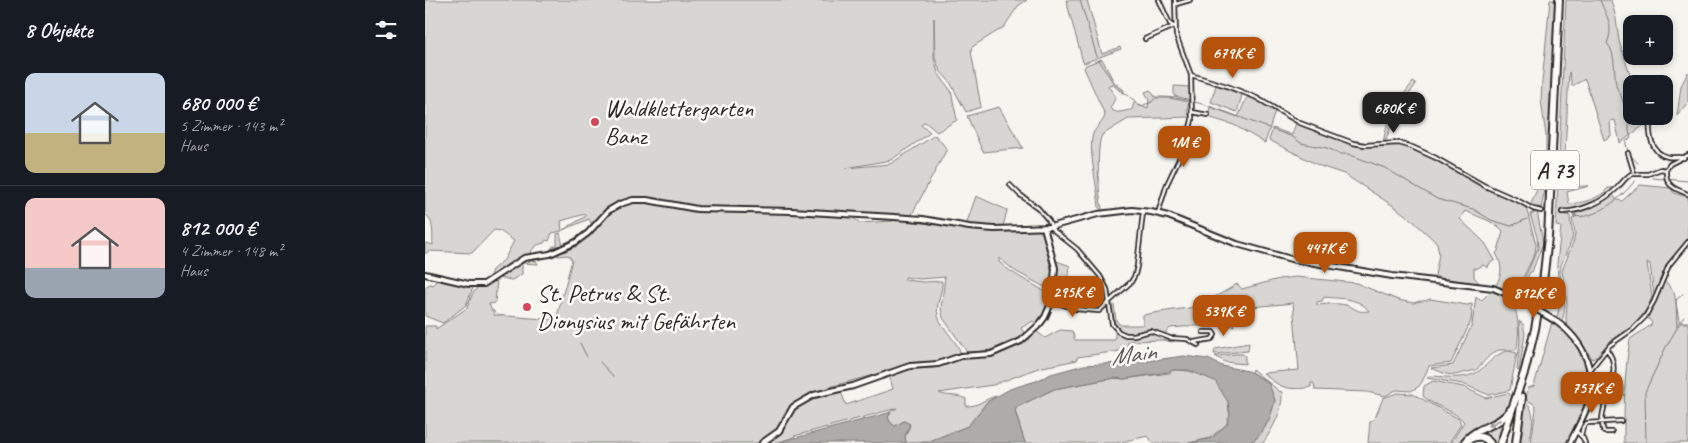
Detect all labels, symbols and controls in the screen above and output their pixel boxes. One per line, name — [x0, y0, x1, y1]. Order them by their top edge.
map controls — [1623, 15, 1673, 125]
button: + — [1623, 15, 1673, 65]
icon: filters — [372, 16, 400, 44]
text: 8 Objekte — [25, 17, 93, 43]
pin: 679K € — [1192, 36, 1274, 79]
text: 679K € — [1213, 43, 1253, 63]
button: − — [1623, 75, 1673, 125]
text: 680 000 € — [180, 90, 257, 116]
pin: 680K € — [1353, 92, 1435, 134]
icon: home — [65, 93, 125, 153]
place label: Waldklettergarten Banz — [605, 93, 754, 151]
text: 680K € — [1373, 98, 1415, 118]
text: 5 Zimmer · 143 m² — [180, 116, 282, 136]
marker: Waldklettergarten Banz — [589, 116, 601, 128]
pin: 1M € — [1154, 126, 1214, 168]
text: 1M € — [1169, 132, 1199, 152]
text: Haus — [180, 136, 207, 156]
road number: A 73 — [1531, 150, 1579, 190]
text: 812 000 € — [180, 215, 256, 241]
icon: home — [65, 218, 125, 278]
pin: 447K € — [1284, 232, 1366, 274]
text: 447K € — [1305, 238, 1345, 258]
text: 4 Zimmer · 148 m² — [180, 241, 282, 261]
text: Haus — [180, 261, 207, 281]
pin: 295K € — [1032, 276, 1114, 318]
pin: 812K € — [1493, 276, 1575, 319]
place label: St. Petrus & St. Dionysius mit Gefährten — [537, 278, 736, 336]
text: 295K € — [1053, 282, 1093, 302]
text: 812K € — [1514, 283, 1554, 303]
pin: 539K € — [1183, 294, 1265, 337]
marker: St. Petrus & St. Dionysius mit Gefährten — [521, 301, 533, 313]
text: 539K € — [1204, 301, 1244, 321]
water label: Main — [1109, 335, 1159, 373]
pin: 757K € — [1551, 372, 1633, 414]
text: 757K € — [1572, 378, 1612, 398]
one-way arrow — [1487, 420, 1501, 428]

